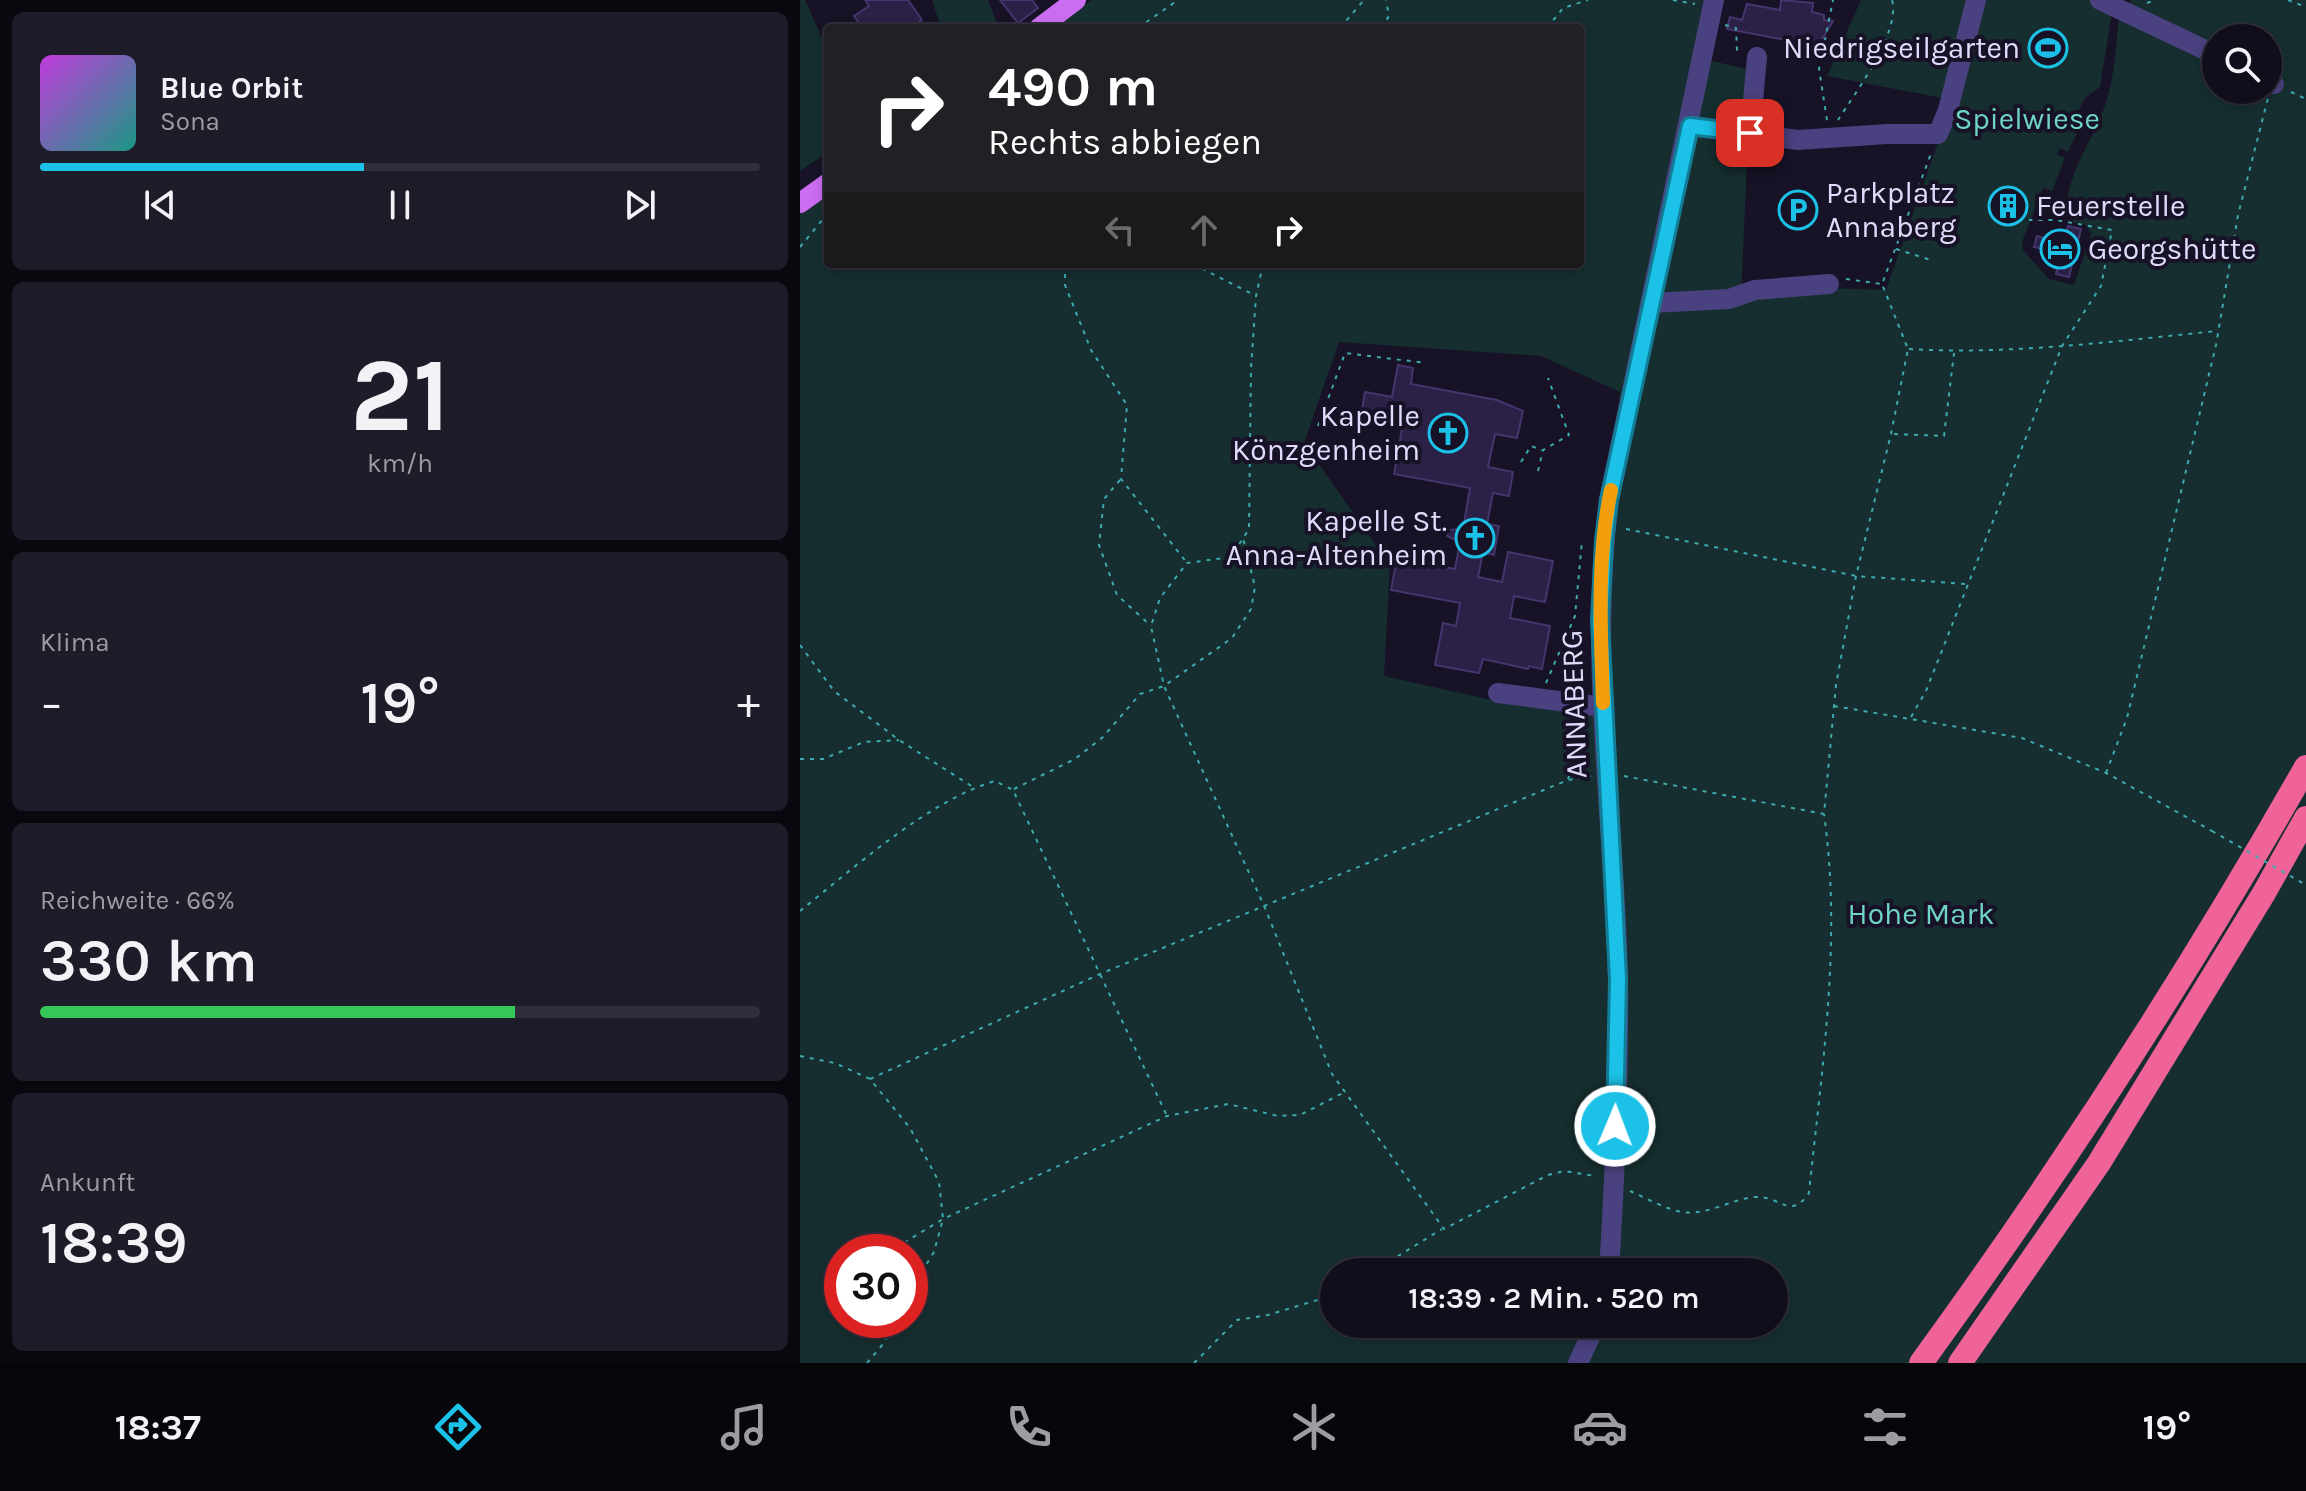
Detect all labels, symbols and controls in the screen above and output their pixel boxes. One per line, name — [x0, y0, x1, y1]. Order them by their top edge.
map controls — [2202, 24, 2282, 104]
button: search — [2202, 24, 2282, 104]
sports icon: Niedrigseilgarten — [2027, 27, 2069, 69]
place label: Niedrigseilgarten — [1783, 30, 2020, 66]
text: 490 m — [988, 54, 1158, 119]
icon: right — [856, 56, 960, 160]
text: Blue Orbit — [160, 70, 303, 106]
pin — [1716, 99, 1784, 167]
park label: Spielwiese — [1954, 101, 2100, 137]
text: Sona — [160, 106, 220, 137]
icon: arrive — [1728, 111, 1772, 155]
text: Rechts abbiegen — [988, 121, 1262, 163]
place label: Parkplatz Annaberg — [1826, 175, 1957, 245]
icon: previous — [138, 183, 182, 227]
icon: pause — [378, 183, 422, 227]
icon: next — [618, 183, 662, 227]
building icon: Feuerstelle — [1987, 185, 2029, 227]
place label: Feuerstelle — [2036, 188, 2185, 224]
parking icon: Parkplatz Annaberg — [1777, 189, 1819, 231]
icon: left — [1098, 208, 1142, 252]
icon: ahead — [1182, 208, 1226, 252]
icon: right — [1266, 208, 1310, 252]
hotel icon: Georgshütte — [2039, 228, 2081, 270]
place label: Georgshütte — [2088, 231, 2256, 267]
text: 21 — [350, 335, 450, 456]
place label: Kapelle Könzgenheim — [1232, 398, 1420, 468]
church icon: Kapelle Könzgenheim — [1427, 412, 1469, 454]
text: km/h — [367, 448, 433, 479]
place label: Kapelle St. Anna-Altenheim — [1226, 503, 1447, 573]
church icon: Kapelle St. Anna-Altenheim — [1454, 517, 1496, 559]
text: Klima — [40, 627, 109, 658]
street label: ANNABERG — [1553, 629, 1595, 779]
text: 19° — [360, 668, 440, 738]
text: − — [40, 678, 63, 729]
text: + — [737, 678, 760, 729]
text: Reichweite · 66% — [40, 885, 235, 916]
park label: Hohe Mark — [1848, 896, 1994, 932]
text: 330 km — [40, 926, 258, 996]
position arrow — [1573, 1084, 1657, 1168]
text: Ankunft — [40, 1167, 135, 1198]
text: 18:39 — [40, 1208, 188, 1278]
speed limit sign: 30 — [824, 1234, 928, 1338]
text: 18:39 · 2 Min. · 520 m — [1408, 1280, 1700, 1316]
icon: directions — [430, 1399, 486, 1455]
icon: music — [716, 1399, 772, 1455]
icon: phone — [1001, 1399, 1057, 1455]
icon: climate — [1286, 1399, 1342, 1455]
icon: car — [1572, 1399, 1628, 1455]
icon: filters — [1857, 1399, 1913, 1455]
text: 18:37 — [115, 1406, 201, 1448]
text: 19° — [2142, 1406, 2191, 1448]

